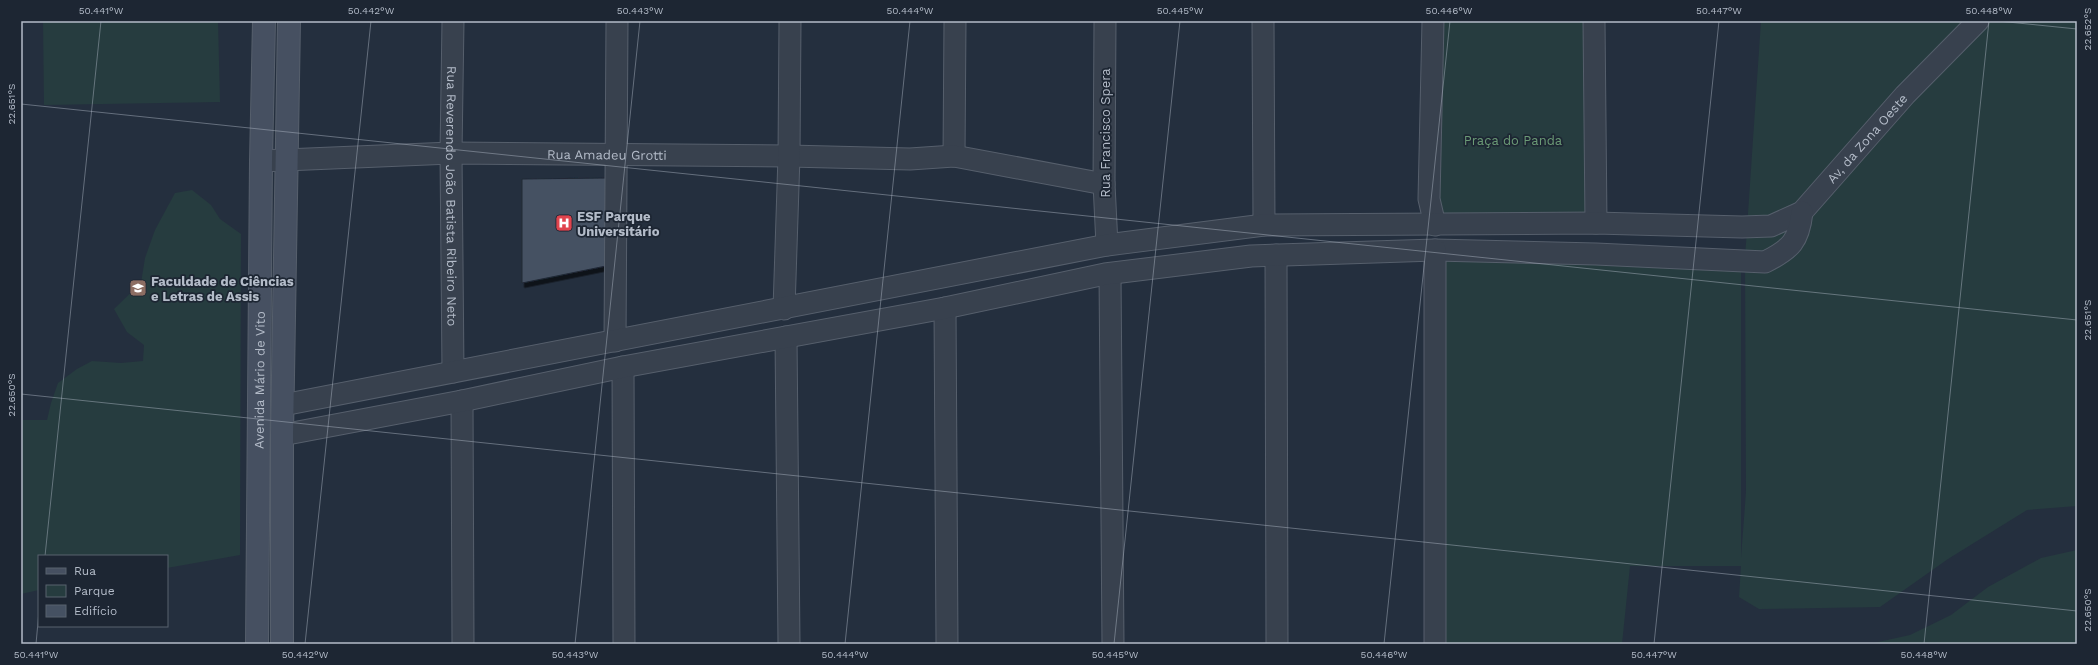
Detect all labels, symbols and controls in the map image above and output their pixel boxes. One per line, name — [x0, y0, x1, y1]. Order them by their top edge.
text: 50.441°W — [79, 5, 124, 16]
text: 50.442°W — [348, 5, 395, 16]
text: 50.443°W — [617, 5, 664, 16]
text: 50.444°W — [887, 5, 934, 16]
text: 50.445°W — [1157, 5, 1204, 16]
text: 50.446°W — [1426, 5, 1473, 16]
text: 50.447°W — [1696, 5, 1742, 16]
text: 50.448°W — [1966, 5, 2013, 16]
text: 22.652°S — [2082, 8, 2093, 50]
street label: Rua Reverendo João Batista Ribeiro Neto — [443, 66, 460, 326]
street label: Rua Francisco Spera — [1098, 68, 1113, 198]
text: 22.651°S — [6, 84, 17, 124]
street label: Av, da Zona Oeste — [1824, 91, 1911, 186]
park label: Praça do Panda — [1464, 133, 1563, 148]
street label: Rua Amadeu Grotti — [547, 147, 667, 163]
place label: ESF Parque Universitário — [577, 209, 660, 239]
hospital icon: ESF Parque Universitário — [554, 213, 574, 233]
place label: Faculdade de Ciências e Letras de Assis — [151, 274, 294, 304]
school or university icon: Faculdade de Ciências e Letras de Assis — [128, 278, 148, 298]
text: 22.651°S — [2082, 300, 2093, 340]
street label: Avenida Mário de Vito — [252, 311, 268, 449]
text: 22.650°S — [6, 373, 17, 417]
legend — [38, 555, 168, 627]
text: Rua — [74, 564, 96, 578]
text: Parque — [74, 584, 115, 598]
text: 22.650°S — [2082, 588, 2093, 632]
text: Edifício — [74, 604, 117, 618]
text: 50.441°W — [14, 649, 59, 660]
text: 50.442°W — [282, 649, 329, 660]
text: 50.443°W — [552, 649, 599, 660]
text: 50.444°W — [822, 649, 869, 660]
text: 50.445°W — [1092, 649, 1139, 660]
text: 50.446°W — [1361, 649, 1408, 660]
text: 50.447°W — [1631, 649, 1677, 660]
text: 50.448°W — [1901, 649, 1948, 660]

